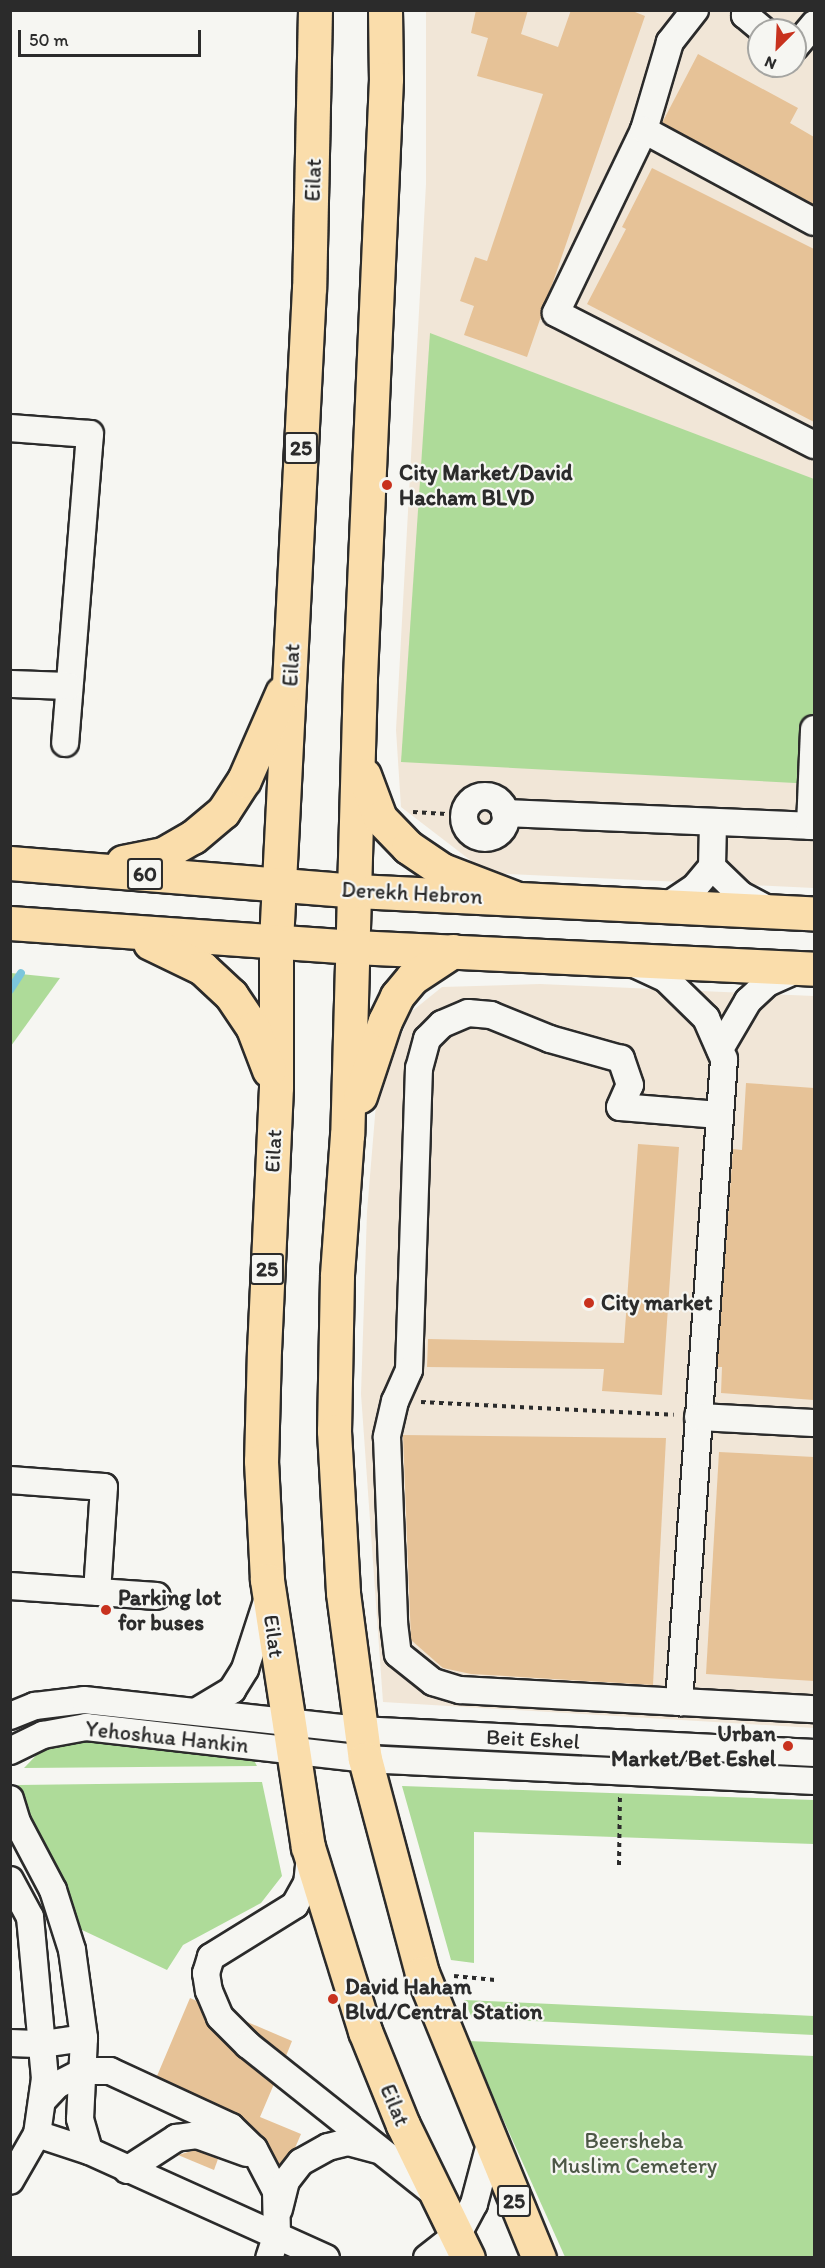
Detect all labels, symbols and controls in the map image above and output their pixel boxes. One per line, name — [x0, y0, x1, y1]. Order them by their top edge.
scale bar — [21, 18, 204, 56]
north arrow — [747, 18, 807, 78]
text: 50 m — [29, 29, 69, 51]
text: N — [761, 52, 779, 74]
street label: Eilat — [299, 158, 327, 202]
road number: 25 — [283, 430, 319, 466]
place label: City Market/David Hacham BLVD — [399, 459, 573, 511]
marker: City Market/David Hacham BLVD — [380, 478, 394, 492]
street label: Eilat — [277, 643, 305, 687]
road number: 60 — [126, 856, 164, 892]
street label: Derekh Hebron — [341, 876, 483, 910]
street label: Eilat — [259, 1129, 287, 1173]
road number: 25 — [249, 1251, 285, 1287]
place label: City market — [601, 1290, 713, 1316]
marker: City market — [582, 1296, 596, 1310]
place label: Parking lot for buses — [118, 1584, 221, 1636]
marker: Parking lot for buses — [99, 1603, 113, 1617]
street label: Eilat — [258, 1613, 290, 1659]
street label: Yehoshua Hankin — [84, 1715, 250, 1759]
place label: Urban Market/Bet Eshel — [611, 1720, 776, 1772]
street label: Beit Eshel — [486, 1723, 580, 1755]
marker: Urban Market/Bet Eshel — [781, 1739, 795, 1753]
place label: David Haham Blvd/Central Station — [345, 1973, 542, 2024]
marker: David Haham Blvd/Central Station — [326, 1992, 340, 2006]
street label: Eilat — [374, 2080, 416, 2130]
park label: Beersheba Muslim Cemetery — [551, 2127, 717, 2178]
road number: 25 — [496, 2183, 532, 2219]

